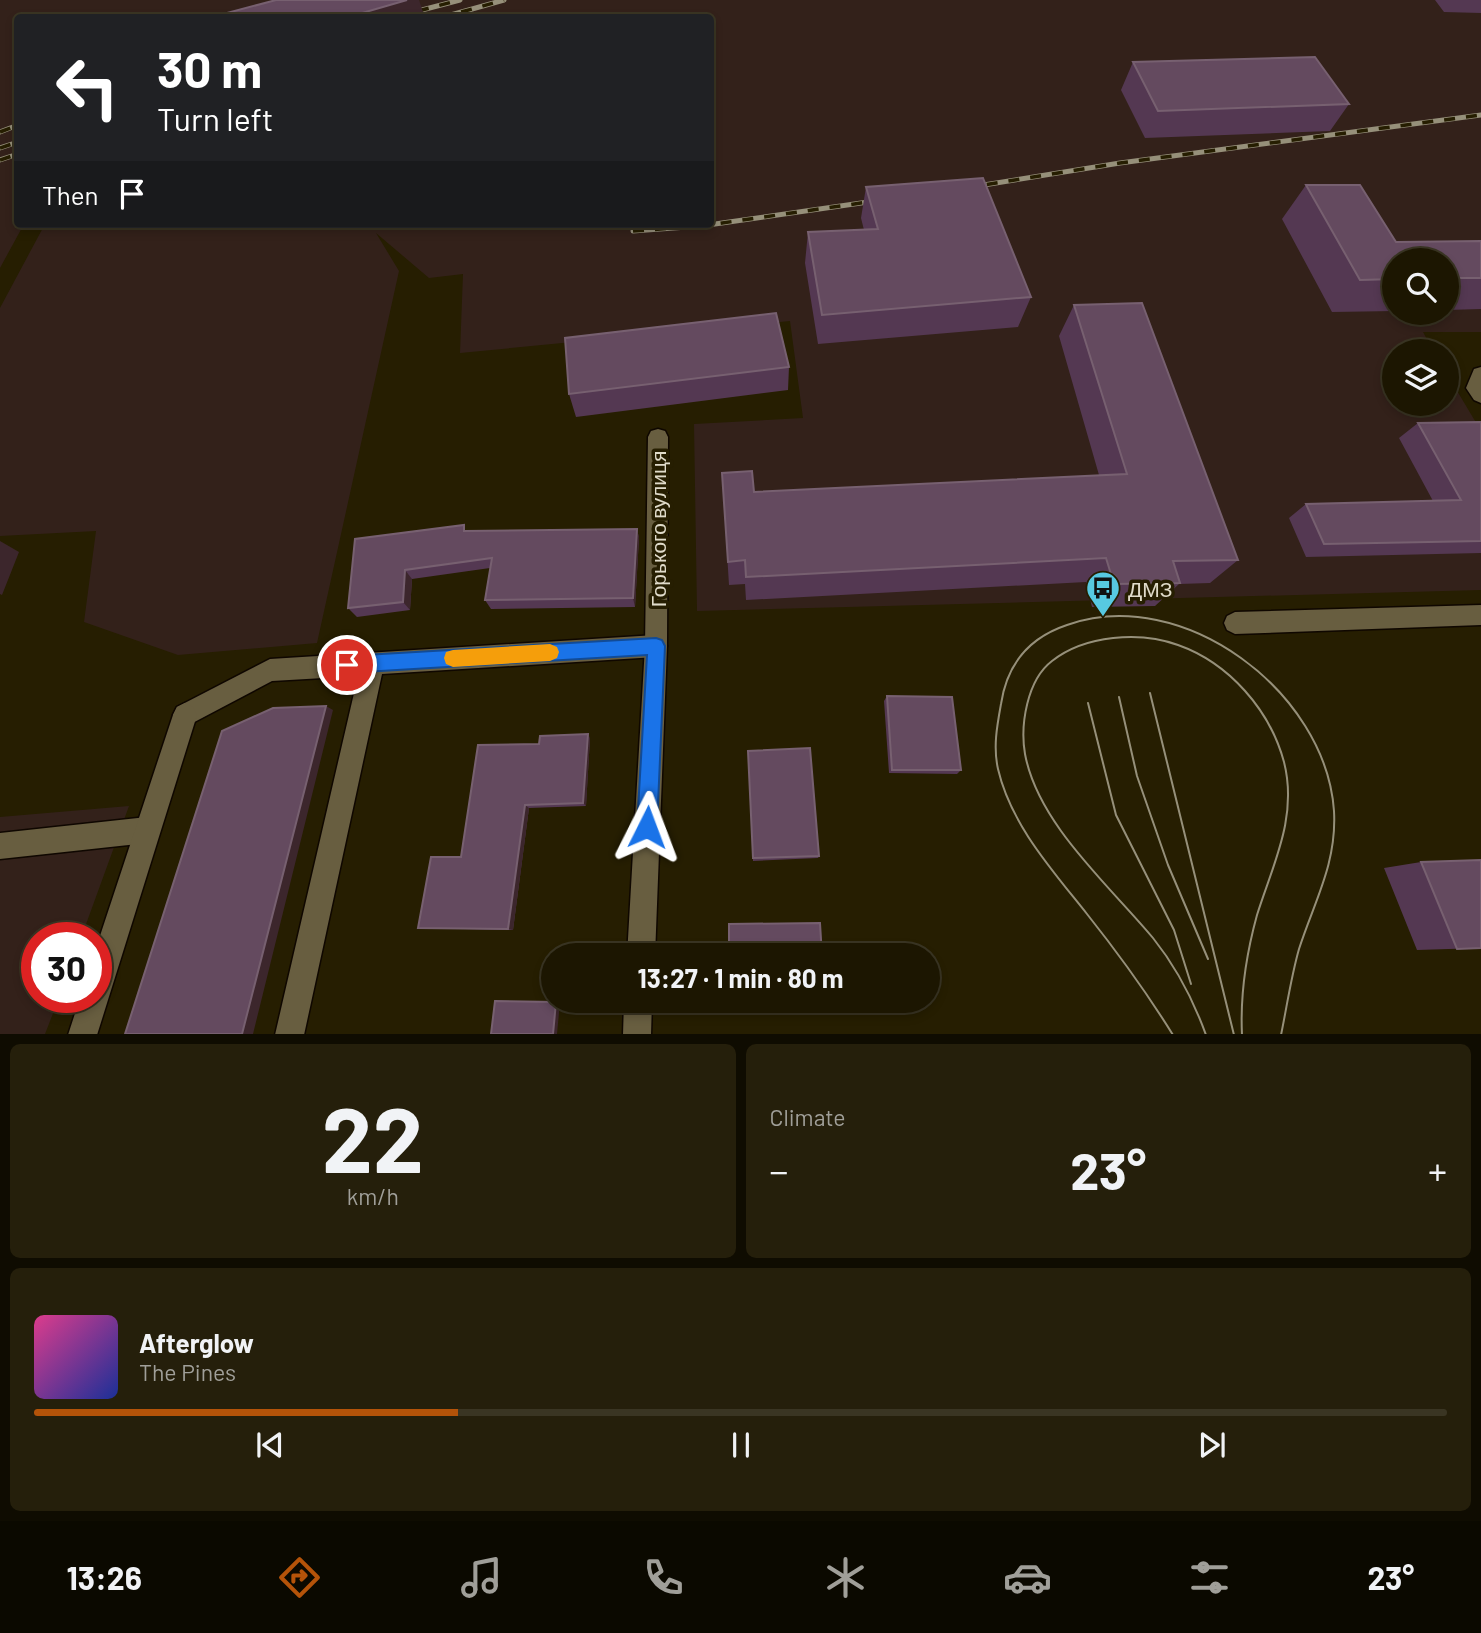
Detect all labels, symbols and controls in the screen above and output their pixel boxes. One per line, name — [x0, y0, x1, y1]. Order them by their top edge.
text: 30 m — [157, 39, 262, 98]
icon: left — [42, 42, 133, 133]
text: Turn left — [157, 99, 274, 137]
icon: arrive — [113, 175, 151, 213]
text: Then — [42, 179, 99, 210]
map controls — [1382, 248, 1459, 416]
button: search — [1382, 248, 1459, 325]
button: layers — [1382, 339, 1459, 416]
street label: Горького вулиця — [645, 451, 670, 607]
bus stop icon: ДМЗ — [1084, 569, 1122, 618]
place label: ДМЗ — [1128, 576, 1172, 601]
pin — [317, 635, 377, 695]
icon: arrive — [328, 646, 366, 684]
position arrow — [610, 790, 684, 864]
speed limit sign: 30 — [21, 922, 112, 1013]
text: 13:27 · 1 min · 80 m — [638, 962, 843, 993]
text: 22 — [322, 1082, 424, 1191]
text: Climate — [770, 1103, 846, 1131]
text: 23° — [1070, 1138, 1146, 1200]
text: − — [770, 1147, 789, 1193]
text: + — [1428, 1147, 1447, 1193]
text: km/h — [347, 1182, 399, 1210]
text: Afterglow — [139, 1327, 254, 1358]
text: The Pines — [139, 1358, 236, 1386]
icon: previous — [251, 1426, 289, 1464]
icon: pause — [722, 1426, 760, 1464]
icon: next — [1193, 1426, 1231, 1464]
icon: directions — [275, 1553, 324, 1602]
icon: music — [457, 1553, 506, 1602]
icon: phone — [639, 1553, 688, 1602]
icon: climate — [821, 1553, 870, 1602]
icon: car — [1003, 1553, 1052, 1602]
icon: filters — [1185, 1553, 1234, 1602]
text: 13:26 — [67, 1558, 142, 1596]
text: 23° — [1368, 1558, 1414, 1596]

